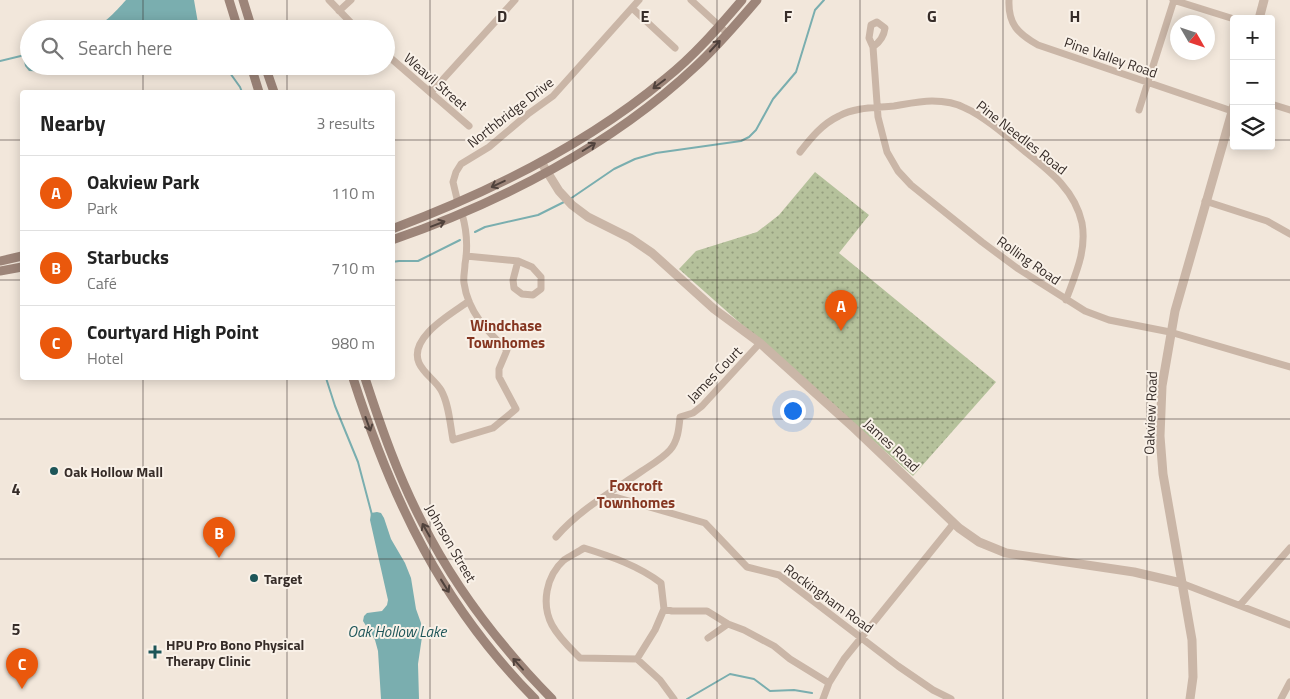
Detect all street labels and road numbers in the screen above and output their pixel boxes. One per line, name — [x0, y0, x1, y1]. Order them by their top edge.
street label: Pine Valley Road — [1062, 31, 1160, 83]
street label: Weavil Street — [400, 47, 473, 115]
street label: Northbridge Drive — [462, 71, 558, 153]
street label: Pine Needles Road — [972, 95, 1072, 179]
street label: Rolling Road — [993, 230, 1065, 290]
street label: James Court — [682, 341, 746, 407]
street label: Oakview Road — [1138, 371, 1162, 455]
street label: James Road — [859, 414, 925, 476]
street label: Johnson Street — [420, 500, 482, 586]
street label: Rockingham Road — [780, 558, 878, 638]

